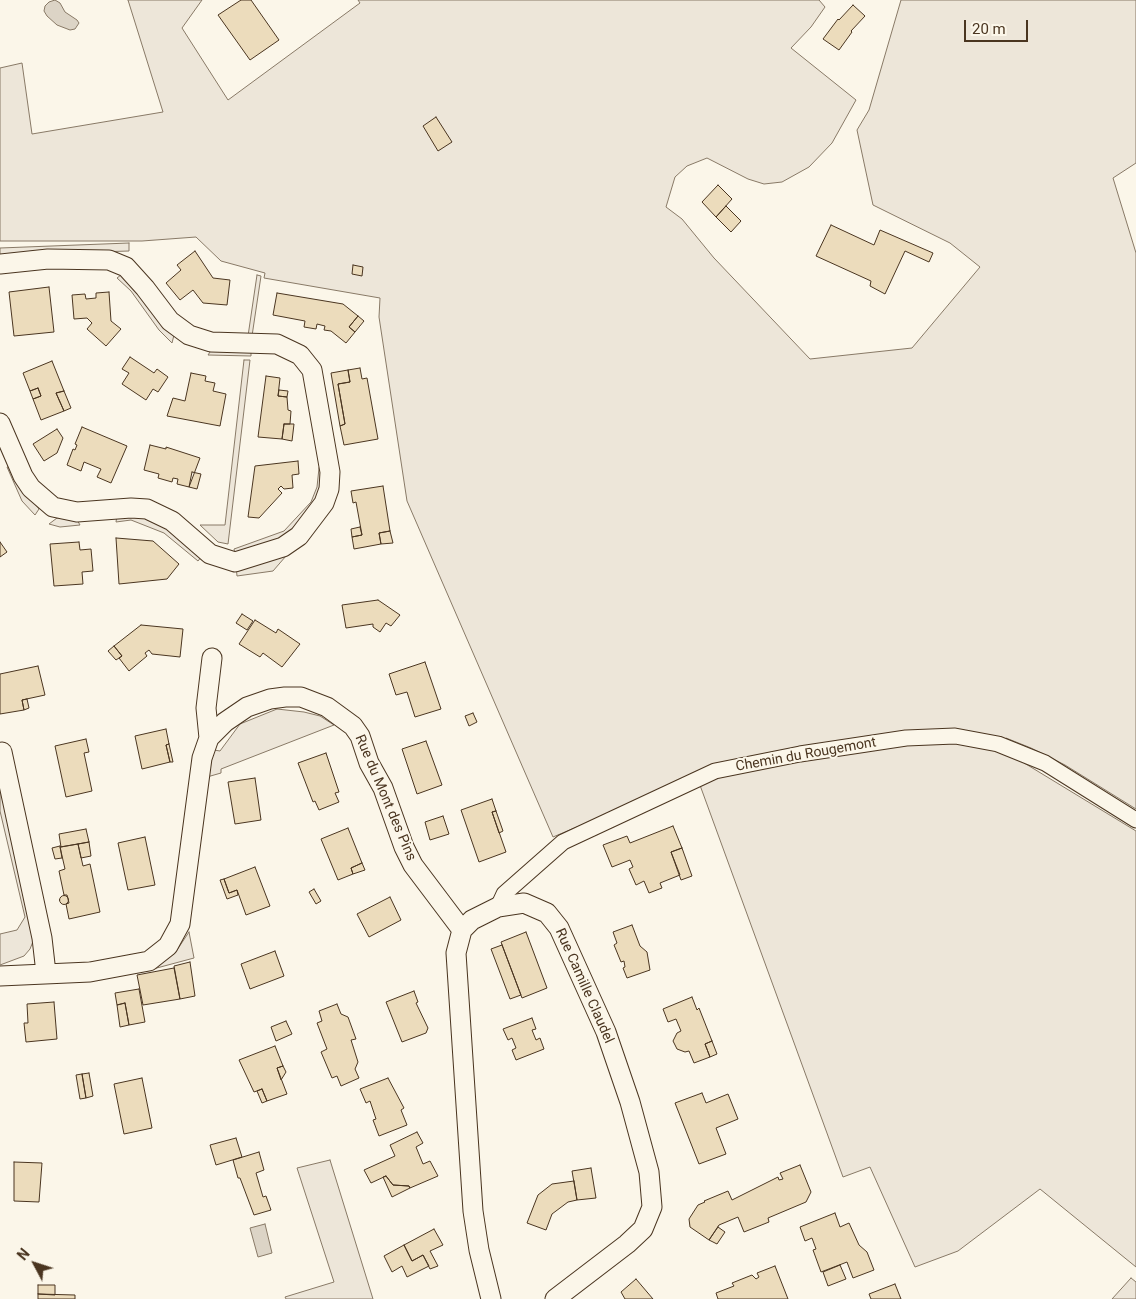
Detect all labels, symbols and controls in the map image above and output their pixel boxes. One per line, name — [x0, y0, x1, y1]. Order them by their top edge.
scale bar — [966, 10, 1030, 42]
text: 20 m — [972, 20, 1006, 38]
street label: Rue du Mont des Pins — [351, 732, 419, 864]
street label: Chemin du Rougemont — [734, 734, 878, 776]
street label: Rue Camille Claudel — [551, 926, 617, 1046]
north arrow — [10, 1239, 60, 1289]
text: N — [14, 1245, 33, 1263]

